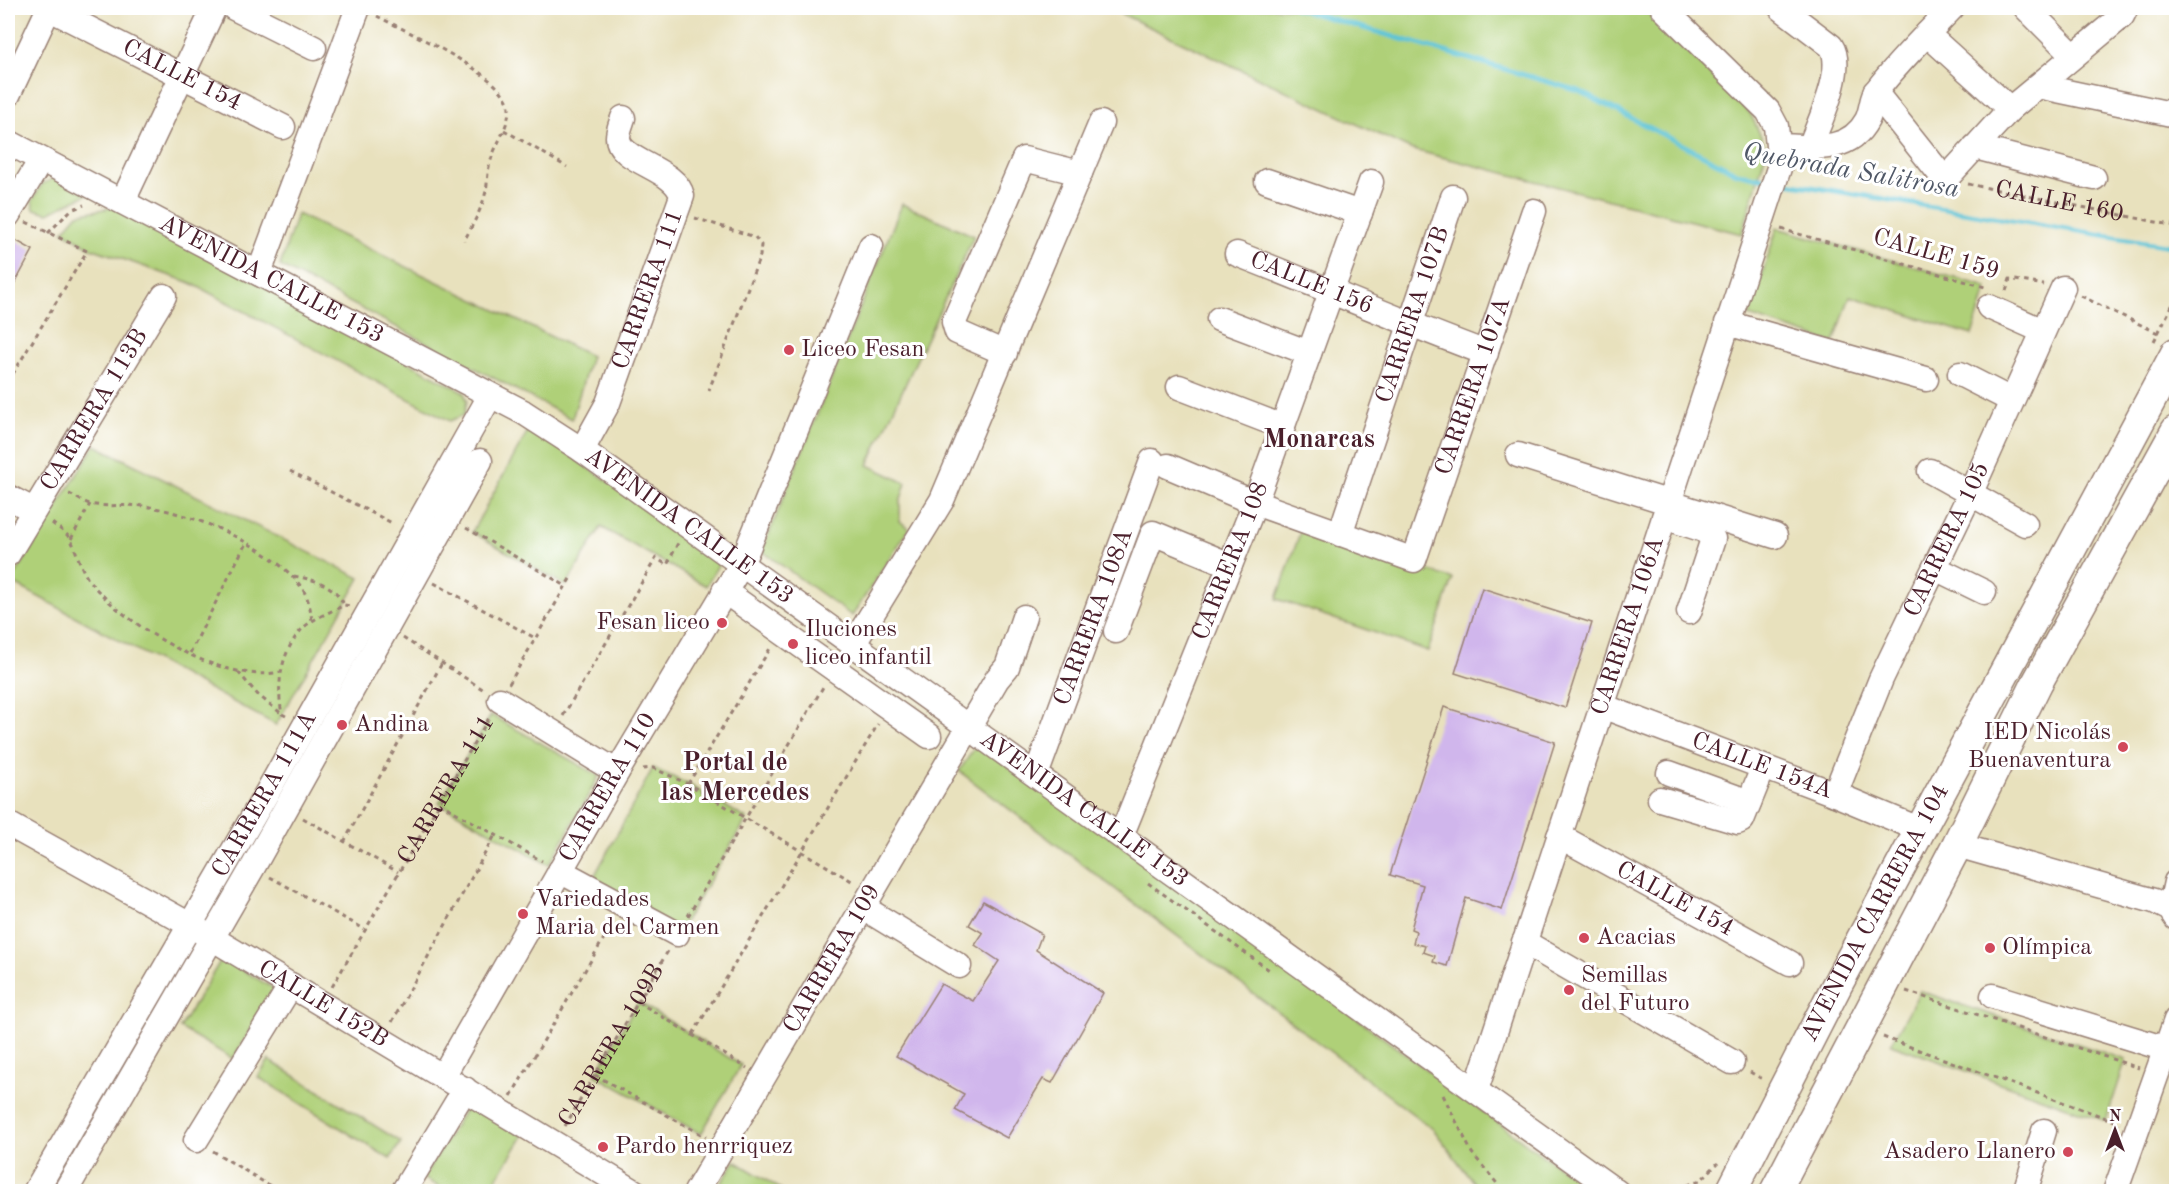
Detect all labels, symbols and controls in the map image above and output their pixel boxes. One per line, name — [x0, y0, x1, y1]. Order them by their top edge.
street label: CALLE 154 — [118, 36, 245, 116]
water label: Quebrada Salitrosa — [1741, 139, 1961, 203]
street label: CALLE 160 — [1993, 178, 2125, 227]
street label: CARRERA 111 — [609, 207, 688, 373]
street label: AVENIDA CALLE 153 — [155, 211, 387, 349]
street label: CARRERA 107B — [1373, 224, 1454, 406]
street label: CALLE 159 — [1870, 225, 2002, 285]
street label: CALLE 156 — [1246, 248, 1376, 319]
street label: CARRERA 107A — [1432, 294, 1515, 479]
street label: CARRERA 113B — [37, 325, 153, 495]
place label: Liceo Fesan — [801, 338, 924, 362]
marker: Liceo Fesan — [782, 343, 796, 357]
district label: Monarcas — [1263, 427, 1375, 453]
street label: AVENIDA CALLE 153 — [580, 444, 797, 609]
street label: CARRERA 105 — [1901, 459, 1995, 621]
street label: CARRERA 108 — [1189, 479, 1273, 644]
street label: CARRERA 108A — [1051, 526, 1138, 709]
street label: CARRERA 106A — [1588, 534, 1669, 719]
place label: Fesan liceo — [596, 611, 710, 635]
marker: Fesan liceo — [715, 616, 729, 630]
place label: Iluciones liceo infantil — [805, 618, 932, 670]
marker: Iluciones liceo infantil — [786, 637, 800, 651]
street label: CARRERA 111A — [208, 708, 322, 882]
street label: CARRERA 110 — [556, 709, 661, 867]
street label: CARRERA 111 — [394, 711, 500, 869]
place label: Andina — [354, 713, 429, 737]
marker: Andina — [335, 718, 349, 732]
place label: IED Nicolás Buenaventura — [1968, 721, 2111, 773]
street label: AVENIDA CALLE 153 — [975, 727, 1192, 892]
street label: CALLE 154A — [1688, 729, 1836, 804]
marker: IED Nicolás Buenaventura — [2116, 740, 2130, 754]
district label: Portal de las Mercedes — [661, 750, 809, 806]
street label: AVENIDA CARRERA 104 — [1798, 781, 1954, 1046]
street label: CALLE 154 — [1612, 858, 1738, 942]
street label: CARRERA 109 — [780, 881, 886, 1038]
place label: Variedades Maria del Carmen — [535, 888, 720, 940]
marker: Variedades Maria del Carmen — [516, 907, 530, 921]
place label: Acacias — [1596, 926, 1676, 950]
marker: Acacias — [1577, 931, 1591, 945]
place label: Olímpica — [2002, 936, 2092, 960]
marker: Olímpica — [1983, 941, 1997, 955]
street label: CALLE 152B — [254, 957, 392, 1053]
street label: CARRERA 109B — [555, 960, 669, 1132]
place label: Semillas del Futuro — [1581, 964, 1690, 1016]
marker: Semillas del Futuro — [1562, 983, 1576, 997]
north arrow — [2085, 1100, 2145, 1160]
text: N — [2109, 1109, 2122, 1125]
place label: Pardo henrriquez — [615, 1135, 793, 1159]
marker: Pardo henrriquez — [596, 1140, 610, 1154]
place label: Asadero Llanero — [1883, 1140, 2056, 1164]
marker: Asadero Llanero — [2061, 1145, 2075, 1159]

